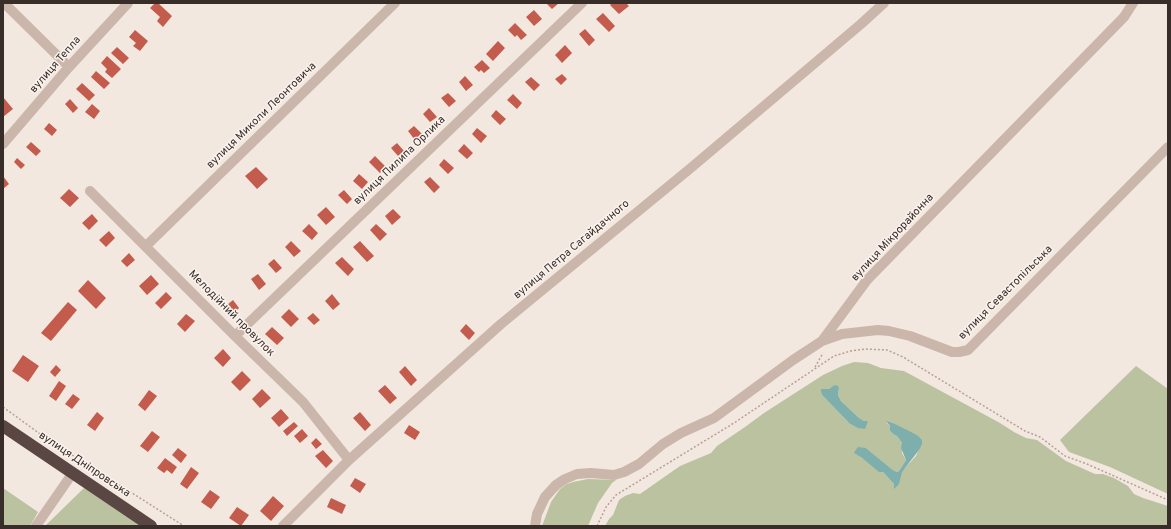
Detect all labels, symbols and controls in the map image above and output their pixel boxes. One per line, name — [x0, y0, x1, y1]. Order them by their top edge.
street label: вулиця Тепла — [28, 34, 84, 96]
street label: вулиця Миколи Леонтовича — [204, 60, 320, 172]
street label: вулиця Пилипа Орлика — [351, 114, 449, 208]
street label: вулиця Мікрорайонна — [849, 192, 937, 284]
street label: вулиця Петра Сагайдачного — [511, 198, 633, 302]
street label: вулиця Севастопільська — [956, 243, 1056, 343]
street label: Мелодійний провулок — [185, 268, 277, 360]
street label: вулиця Дніпровська — [36, 429, 132, 501]

